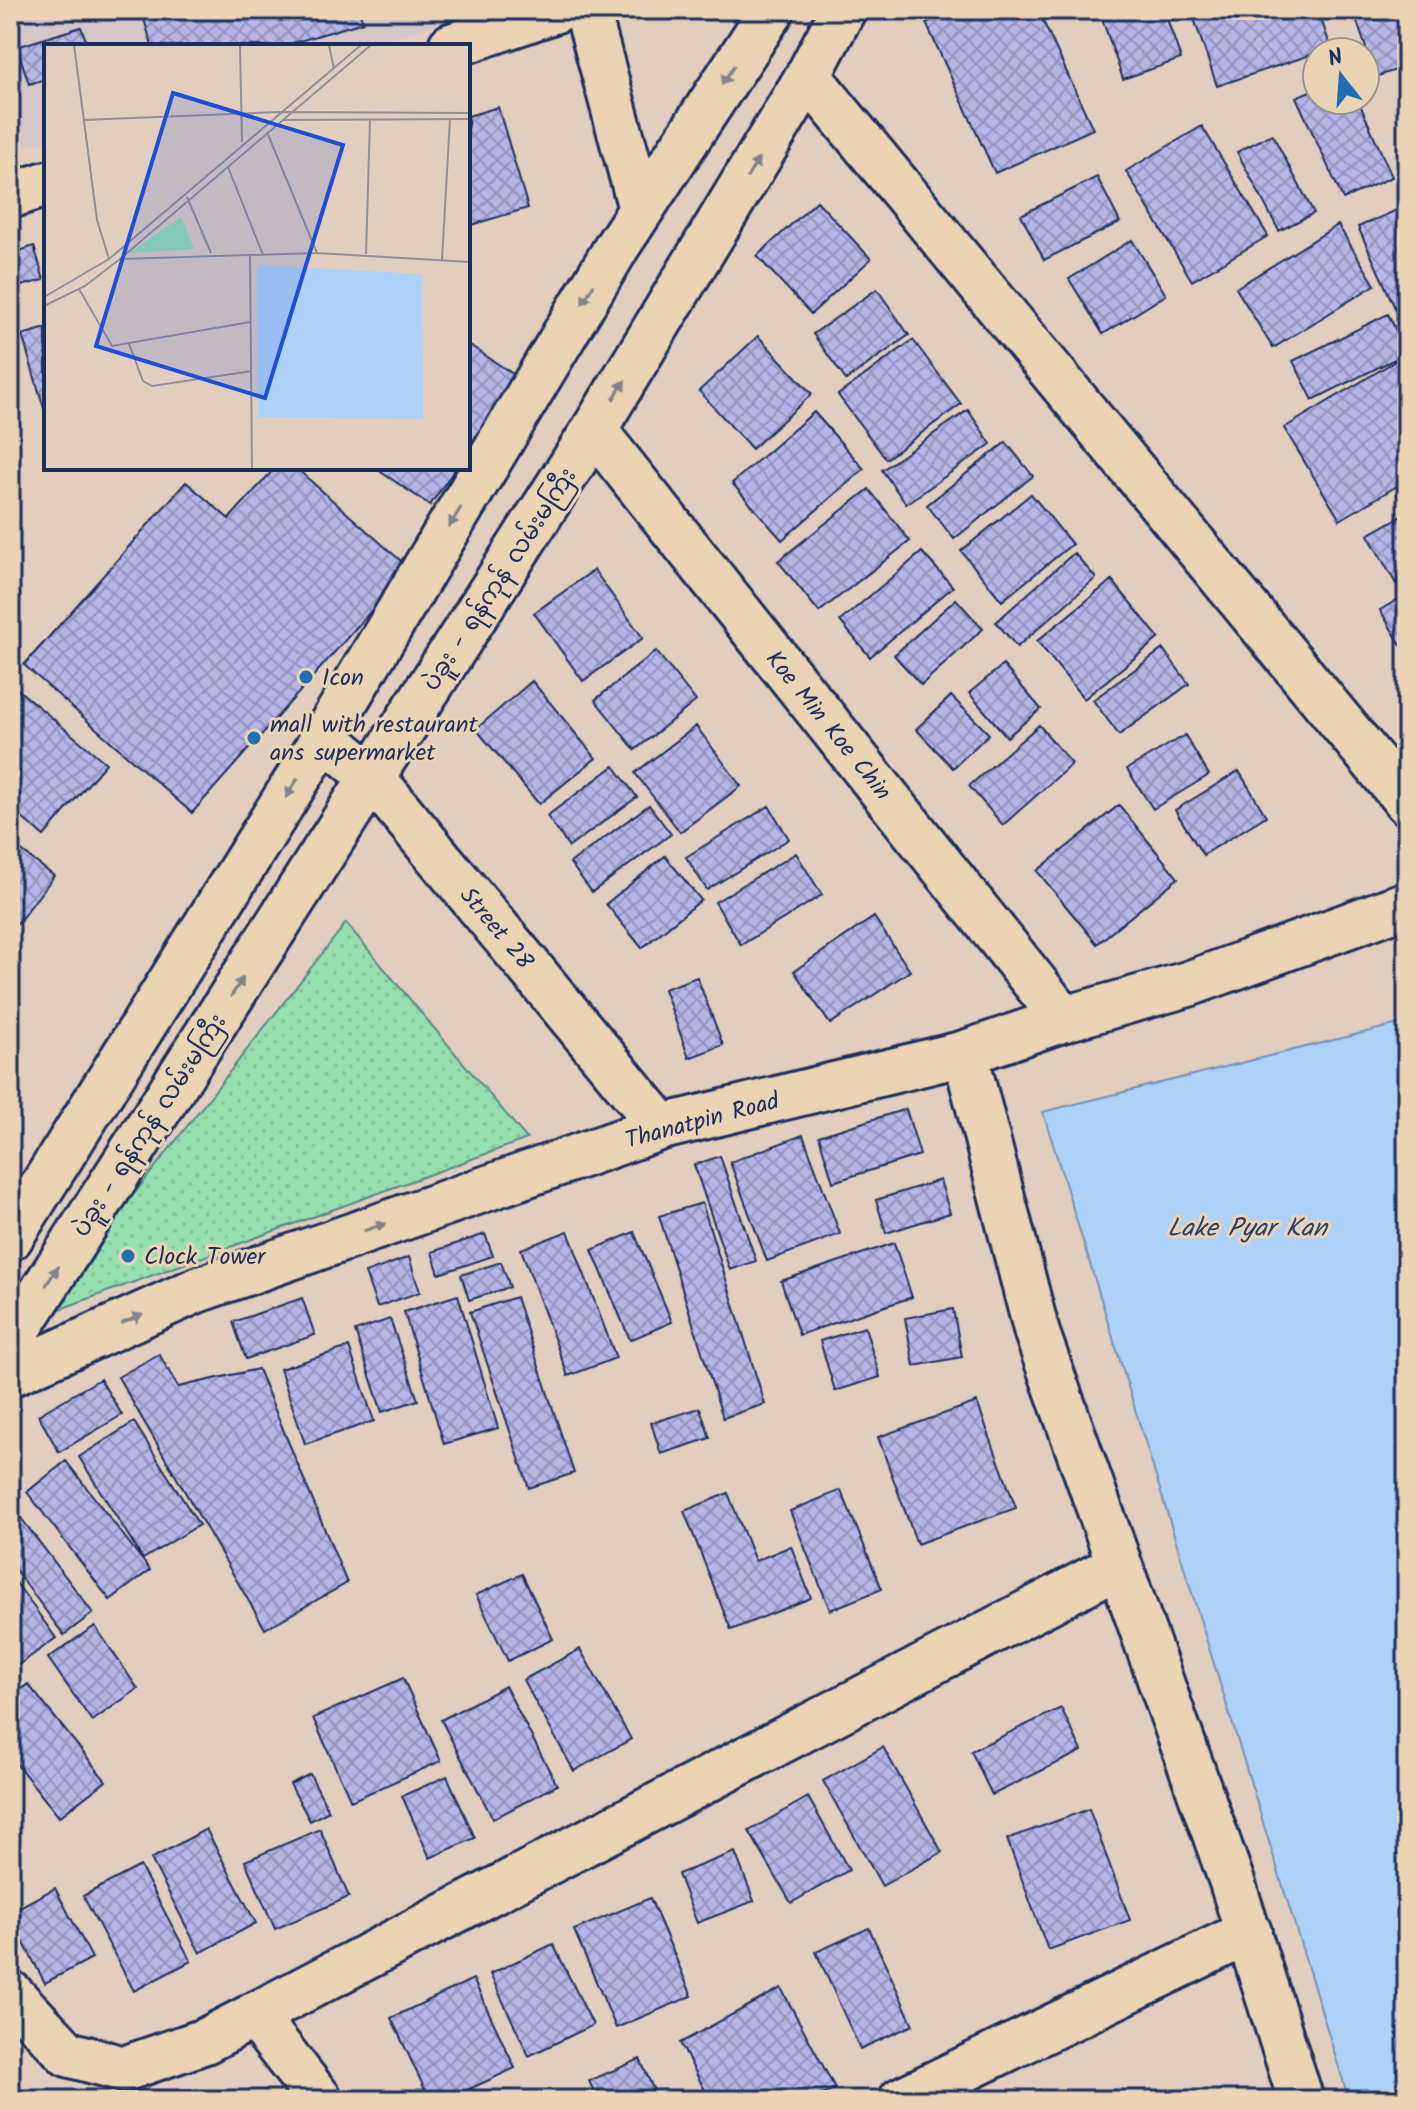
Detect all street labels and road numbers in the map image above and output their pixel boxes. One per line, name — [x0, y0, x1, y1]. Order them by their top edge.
street label: ပဲခူး - ရန်ကုန် လမ်းမကြီး — [413, 460, 587, 699]
street label: Koe Min Koe Chin — [755, 642, 901, 810]
street label: Street 28 — [449, 879, 543, 980]
street label: ပဲခူး - ရန်ကုန် လမ်းမကြီး — [63, 1006, 237, 1245]
street label: Thanatpin Road — [621, 1082, 785, 1161]

